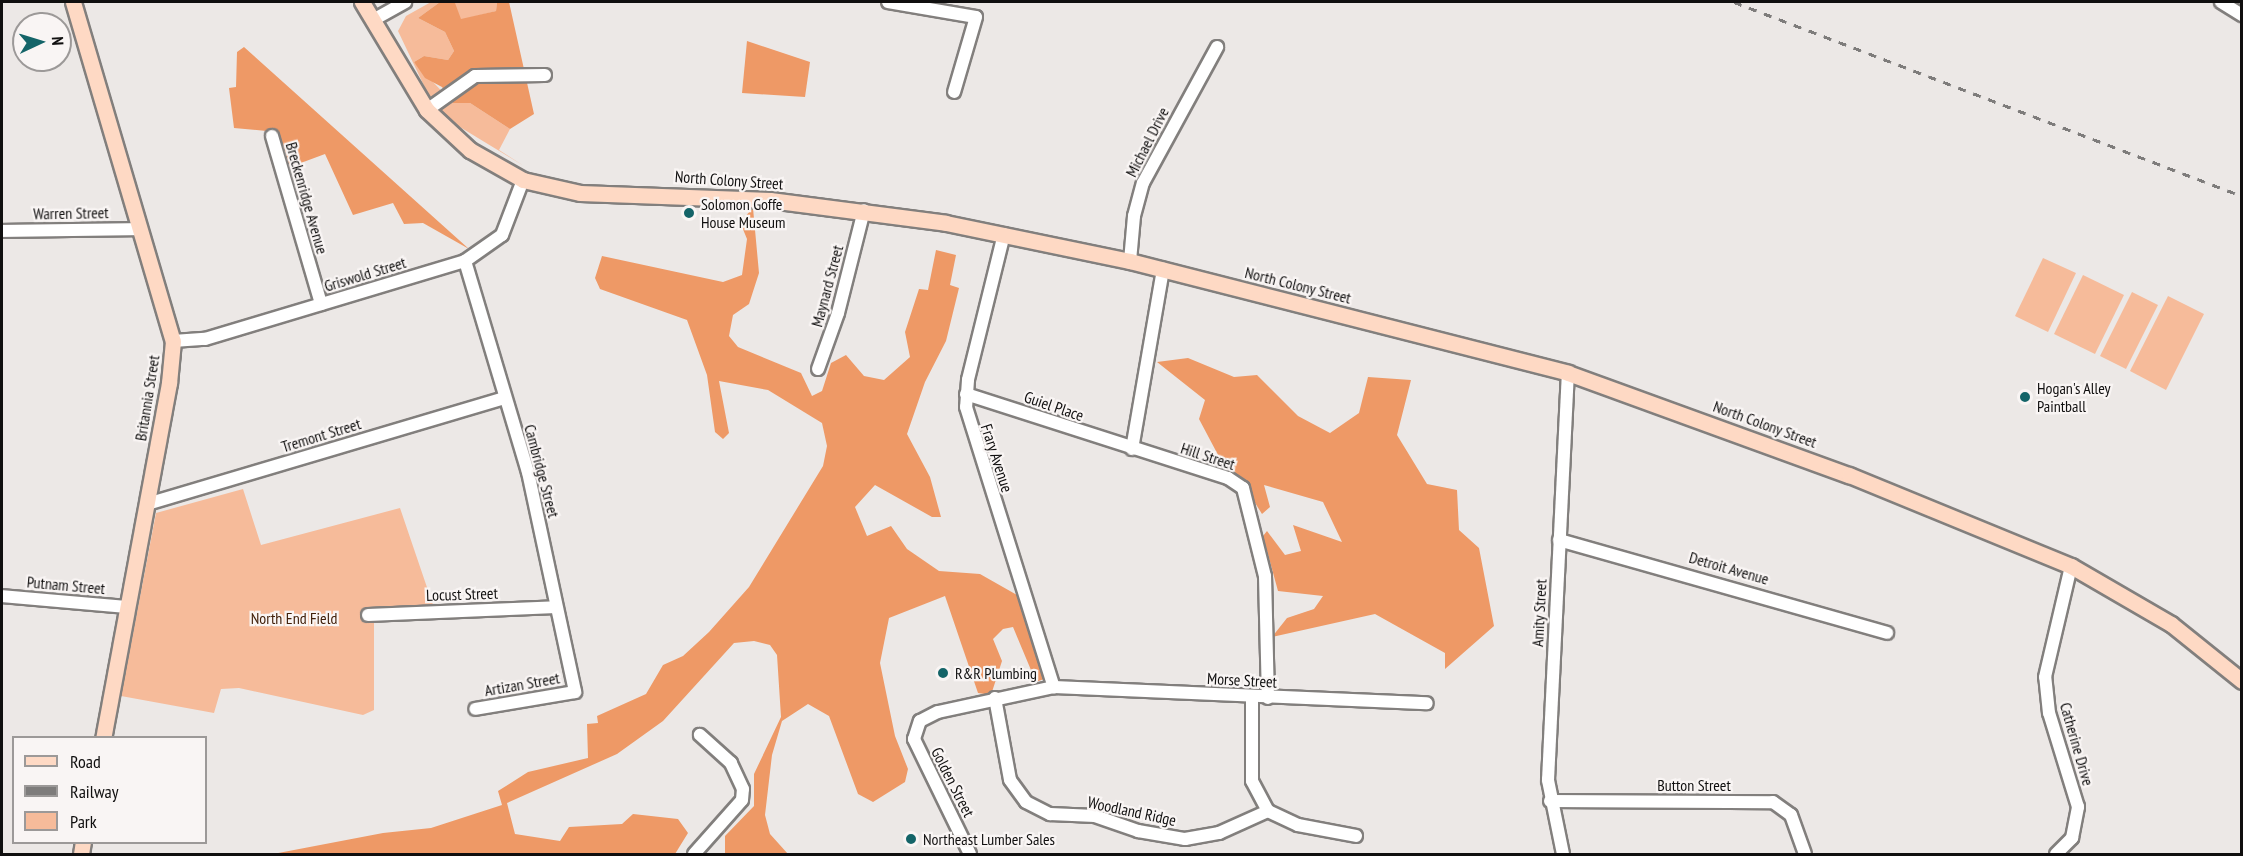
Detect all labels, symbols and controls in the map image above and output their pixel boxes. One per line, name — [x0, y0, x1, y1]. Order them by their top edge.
north arrow — [12, 12, 72, 72]
text: N — [48, 36, 68, 46]
street label: Michael Drive — [1121, 104, 1173, 180]
street label: Breckenridge Avenue — [282, 140, 332, 256]
street label: North Colony Street — [674, 167, 784, 193]
place label: Solomon Goffe House Museum — [701, 194, 785, 232]
street label: Warren Street — [33, 203, 109, 223]
marker: Solomon Goffe House Museum — [682, 206, 696, 220]
street label: Maynard Street — [807, 243, 847, 329]
street label: Griswold Street — [322, 252, 408, 296]
street label: North Colony Street — [1243, 262, 1353, 308]
street label: Britannia Street — [131, 354, 163, 442]
place label: Hogan's Alley Paintball — [2037, 378, 2111, 416]
street label: Guiel Place — [1022, 387, 1086, 425]
marker: Hogan's Alley Paintball — [2018, 390, 2032, 404]
street label: North Colony Street — [1710, 396, 1820, 452]
street label: Tremont Street — [279, 414, 363, 456]
street label: Frary Avenue — [977, 421, 1017, 495]
street label: Cambridge Street — [520, 422, 564, 520]
street label: Hill Street — [1178, 438, 1238, 474]
street label: Detroit Avenue — [1687, 547, 1771, 589]
street label: Putnam Street — [26, 572, 106, 598]
street label: Amity Street — [1528, 578, 1550, 648]
street label: Locust Street — [426, 583, 498, 605]
park label: North End Field — [251, 608, 337, 628]
place label: R&R Plumbing — [955, 663, 1037, 683]
marker: R&R Plumbing — [936, 666, 950, 680]
street label: Artizan Street — [483, 668, 561, 700]
street label: Morse Street — [1207, 669, 1277, 691]
street label: Catherine Drive — [2056, 700, 2098, 788]
legend — [12, 736, 207, 844]
street label: Golden Street — [927, 744, 979, 820]
text: Road — [70, 750, 101, 773]
street label: Button Street — [1657, 775, 1731, 795]
text: Railway — [70, 780, 119, 803]
street label: Woodland Ridge — [1086, 792, 1178, 830]
text: Park — [70, 810, 97, 833]
place label: Northeast Lumber Sales — [923, 829, 1055, 849]
marker: Northeast Lumber Sales — [904, 832, 918, 846]

